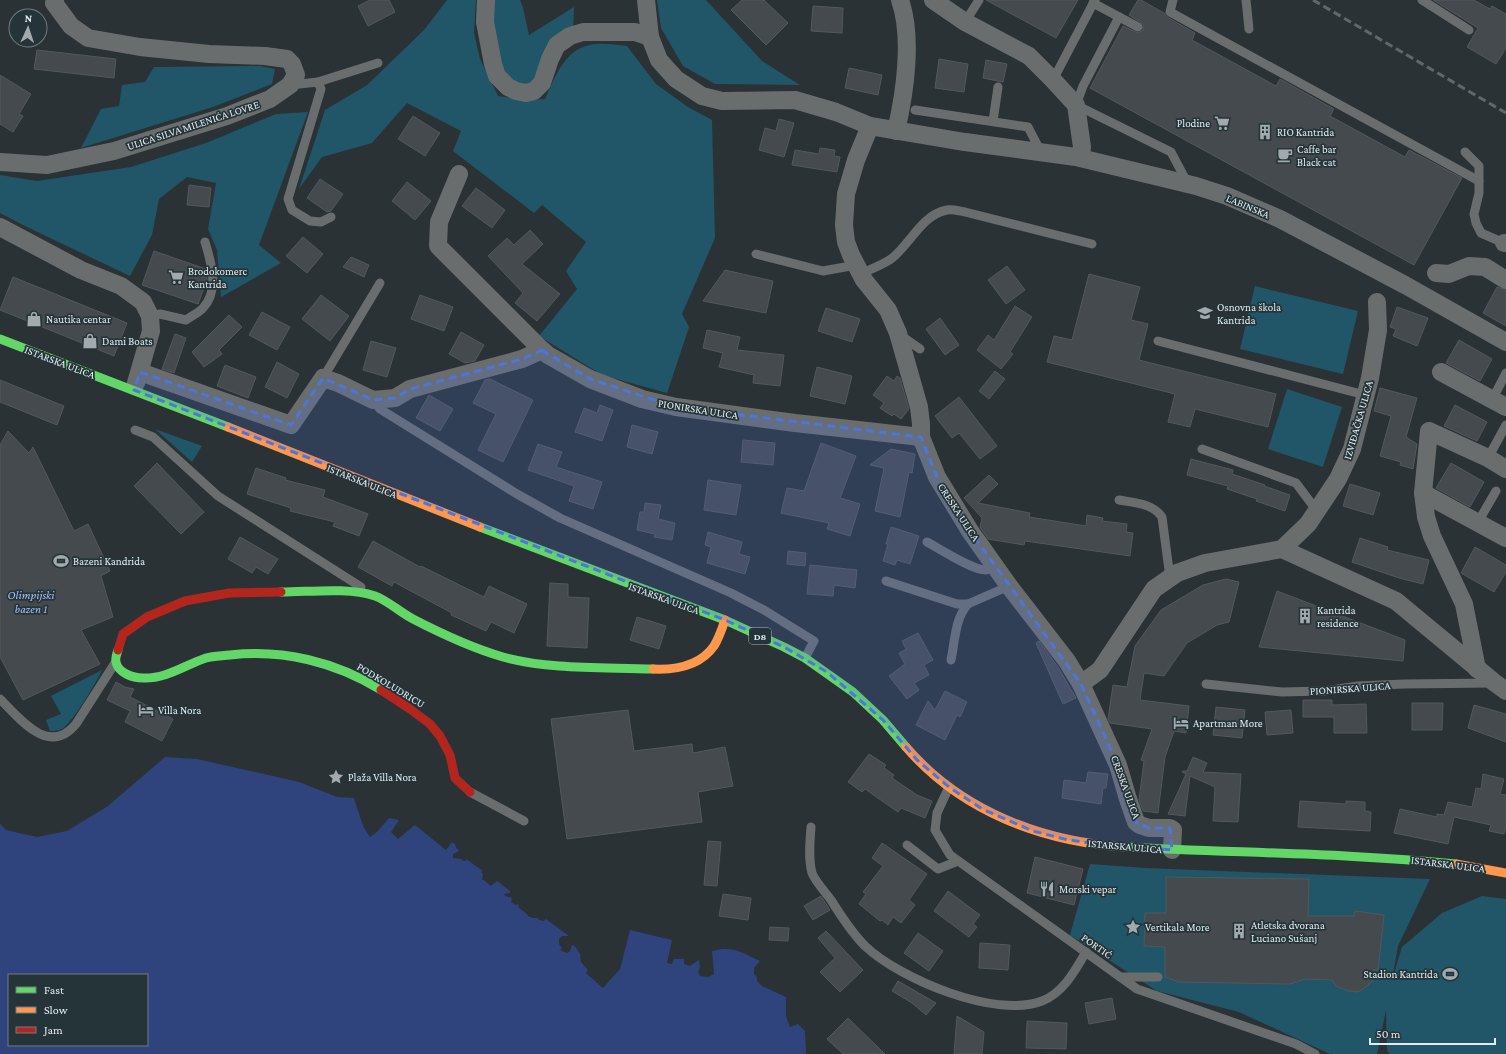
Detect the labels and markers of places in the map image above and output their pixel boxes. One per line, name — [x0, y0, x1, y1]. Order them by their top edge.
supermarket icon: Plodine — [1213, 114, 1231, 132]
place label: Plodine — [1177, 117, 1210, 129]
building icon: RIO Kantrida — [1256, 123, 1274, 141]
place label: RIO Kantrida — [1277, 126, 1334, 138]
place label: Caffe bar Black cat — [1297, 143, 1337, 168]
cafe icon: Caffe bar Black cat — [1276, 146, 1294, 164]
place label: Brodokomerc Kantrida — [188, 265, 247, 290]
supermarket icon: Brodokomerc Kantrida — [167, 268, 185, 286]
place label: Osnovna škola Kantrida — [1217, 301, 1281, 326]
school or university icon: Osnovna škola Kantrida — [1196, 304, 1214, 322]
shop icon: Nautika centar — [25, 310, 43, 328]
place label: Nautika centar — [46, 313, 111, 325]
shop icon: Dami Boats — [81, 332, 99, 350]
place label: Dami Boats — [102, 335, 153, 347]
sports icon: Bazeni Kandrida — [52, 552, 70, 570]
place label: Bazeni Kandrida — [73, 555, 145, 567]
place label: Kantrida residence — [1317, 604, 1359, 629]
building icon: Kantrida residence — [1296, 607, 1314, 625]
hotel icon: Villa Nora — [137, 701, 155, 719]
place label: Villa Nora — [158, 704, 201, 716]
hotel icon: Apartman More — [1172, 714, 1190, 732]
place label: Apartman More — [1193, 717, 1263, 730]
place icon: Plaža Villa Nora — [327, 768, 345, 786]
place label: Plaža Villa Nora — [348, 771, 417, 783]
restaurant icon: Morski vepar — [1038, 880, 1056, 898]
place label: Morski vepar — [1059, 883, 1117, 896]
place icon: Vertikala More — [1124, 918, 1142, 936]
place label: Atletska dvorana Luciano Sušanj — [1251, 919, 1325, 945]
place label: Vertikala More — [1145, 921, 1210, 933]
building icon: Atletska dvorana Luciano Sušanj — [1230, 922, 1248, 940]
sports icon: Stadion Kantrida — [1441, 965, 1459, 983]
place label: Stadion Kantrida — [1364, 968, 1438, 980]

